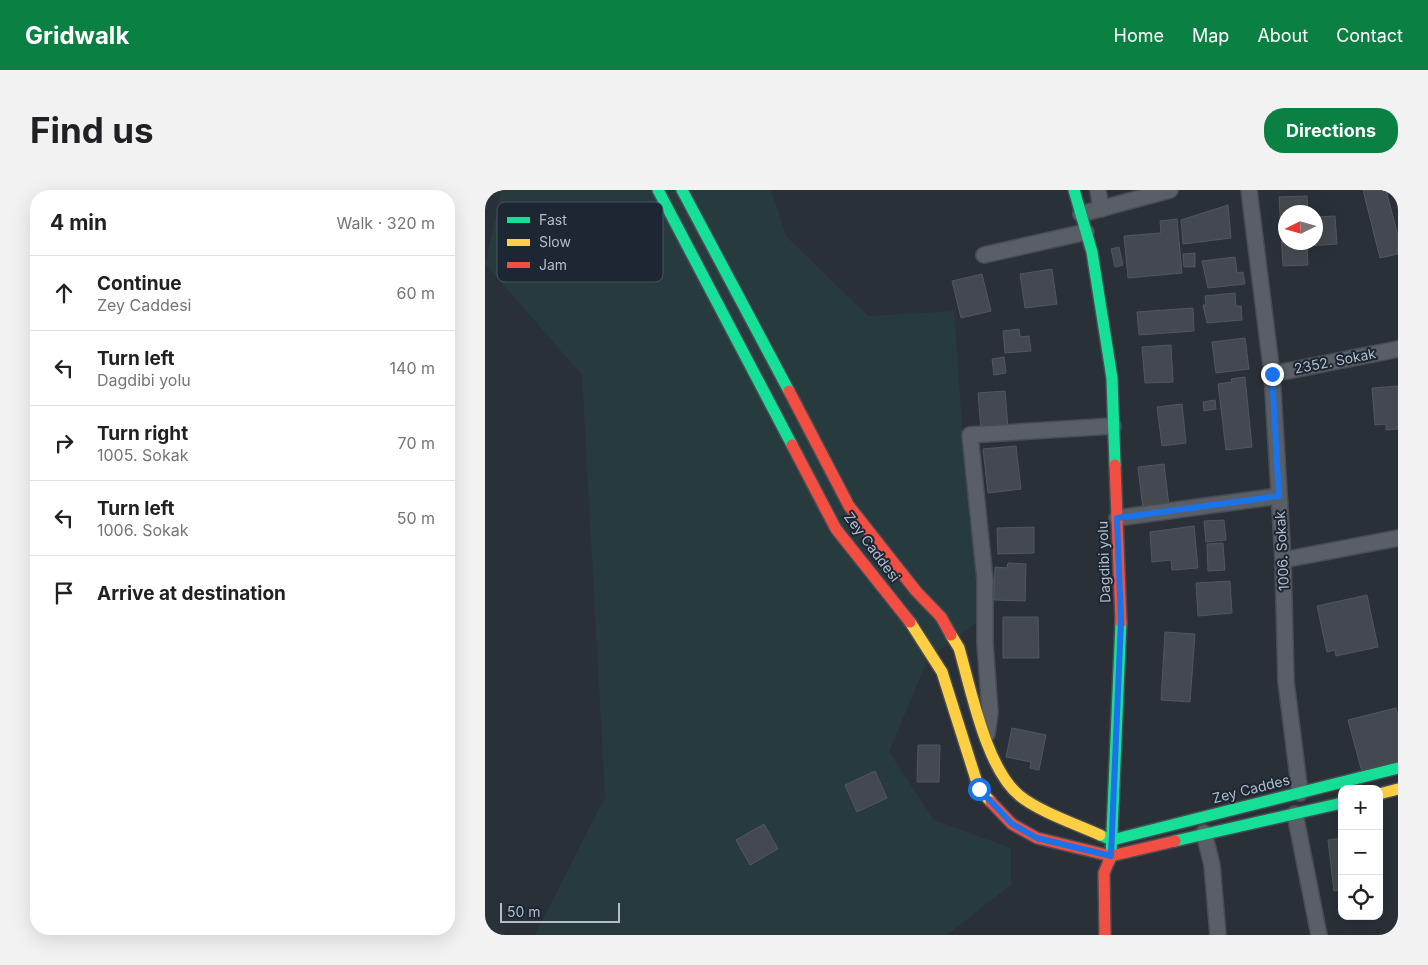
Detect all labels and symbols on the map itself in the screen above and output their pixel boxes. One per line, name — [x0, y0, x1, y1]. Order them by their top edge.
legend — [497, 202, 663, 282]
north arrow — [1278, 205, 1323, 250]
text: Fast — [539, 211, 567, 228]
text: Slow — [539, 233, 571, 250]
text: Jam — [539, 256, 567, 273]
street label: 2352. Sokak — [1293, 344, 1377, 377]
route end — [1261, 363, 1284, 386]
street label: Zey Caddesi — [841, 509, 904, 585]
street label: 1006. Sokak — [1271, 510, 1292, 591]
street label: Dagdibi yolu — [1094, 521, 1113, 603]
street label: Zey Caddes — [1210, 771, 1291, 806]
route start — [968, 778, 991, 801]
scale bar — [500, 900, 620, 923]

